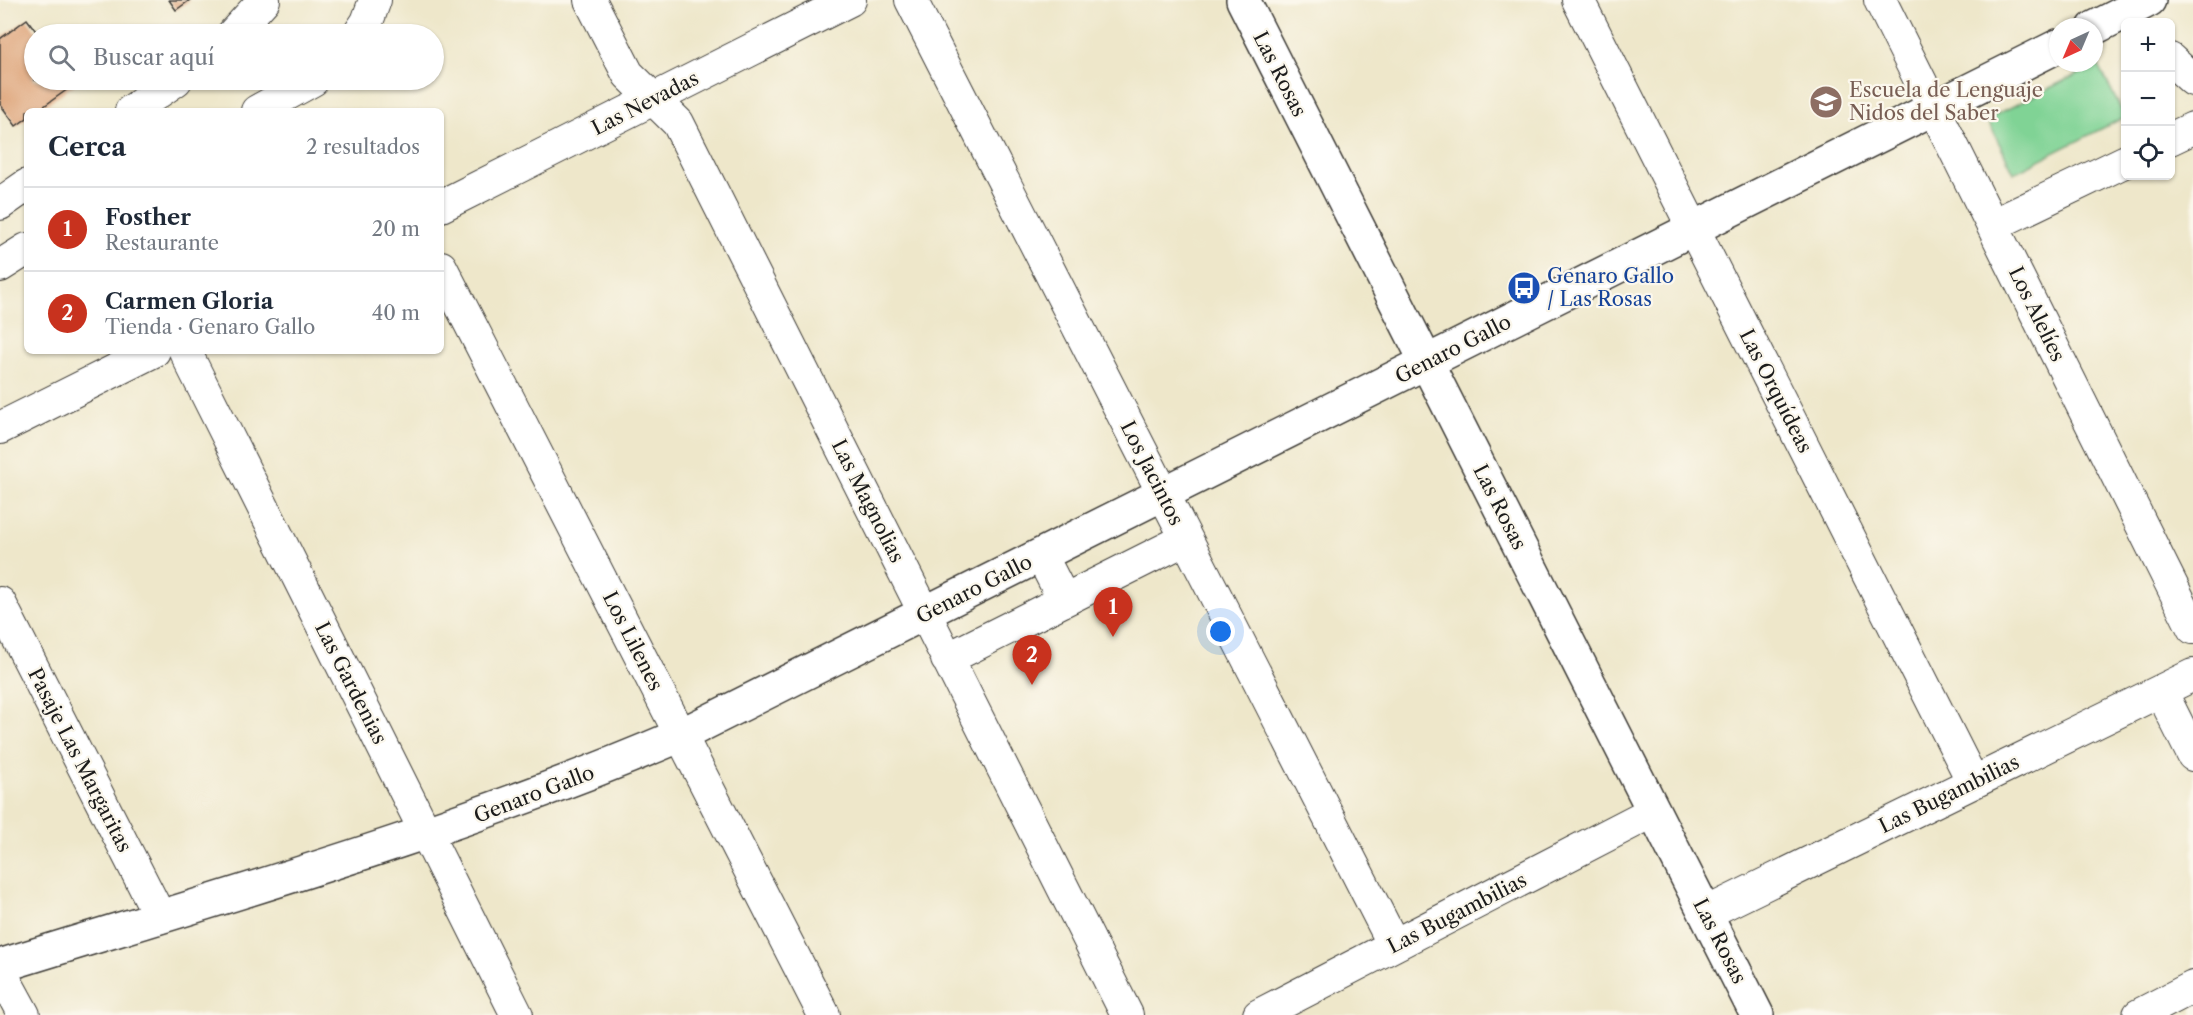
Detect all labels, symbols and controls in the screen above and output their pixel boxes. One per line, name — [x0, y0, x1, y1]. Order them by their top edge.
north arrow — [2049, 18, 2103, 72]
map controls — [2121, 18, 2175, 180]
button: + — [2121, 18, 2175, 72]
search box — [24, 24, 444, 90]
street label: Las Rosas — [1248, 27, 1312, 121]
icon: search — [45, 41, 78, 74]
text: Buscar aquí — [93, 44, 215, 71]
street label: Las Nevadas — [588, 66, 702, 140]
button: − — [2121, 72, 2175, 126]
place label: Escuela de Lenguaje Nidos del Saber — [1849, 78, 2043, 125]
school or university icon: Escuela de Lenguaje Nidos del Saber — [1808, 84, 1844, 120]
button: locate — [2121, 126, 2175, 180]
text: Cerca — [48, 131, 126, 163]
text: 2 resultados — [306, 135, 420, 159]
text: Fosther — [105, 204, 191, 231]
text: 1 — [63, 217, 72, 241]
text: 20 m — [372, 217, 420, 241]
text: Restaurante — [105, 231, 219, 255]
street label: Los Alelíes — [2004, 263, 2070, 365]
place label: Genaro Gallo / Las Rosas — [1547, 264, 1674, 311]
bus stop icon: Genaro Gallo / Las Rosas — [1506, 270, 1542, 306]
text: Carmen Gloria — [105, 288, 274, 315]
text: 2 — [62, 301, 73, 325]
text: 40 m — [372, 301, 420, 325]
street label: Genaro Gallo — [1391, 309, 1515, 389]
text: Tienda · Genaro Gallo — [105, 315, 315, 339]
street label: Las Orquídeas — [1735, 325, 1817, 457]
street label: Los Jacintos — [1115, 417, 1189, 529]
street label: Las Magnolias — [827, 435, 909, 567]
street label: Las Rosas — [1468, 460, 1532, 554]
street label: Genaro Gallo — [912, 549, 1036, 629]
street label: Los Lilenes — [598, 587, 668, 695]
pin: 1 — [1094, 588, 1132, 637]
your location — [1206, 617, 1235, 646]
street label: Las Gardenias — [310, 618, 392, 748]
pin: 2 — [1012, 636, 1052, 685]
street label: Pasaje Las Margaritas — [23, 664, 137, 856]
street label: Las Bugambilias — [1875, 750, 2023, 838]
street label: Genaro Gallo — [470, 760, 598, 828]
street label: Las Bugambilias — [1383, 868, 1531, 958]
street label: Las Rosas — [1688, 894, 1752, 988]

